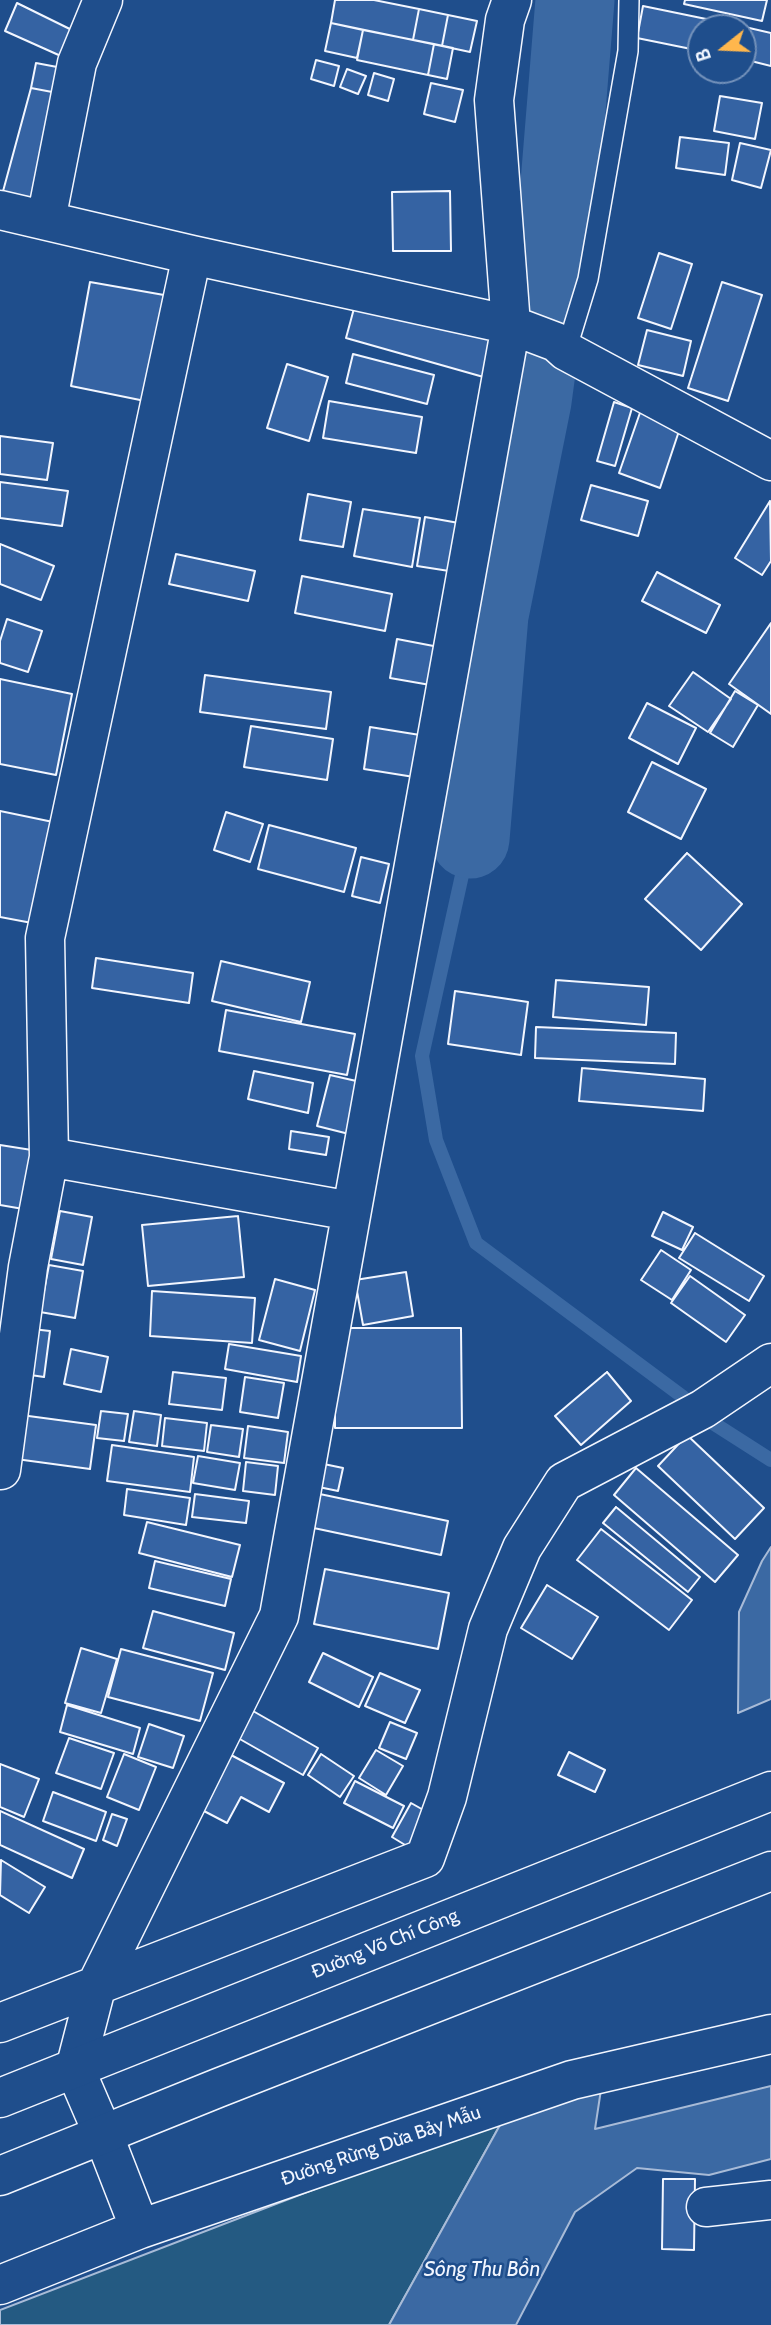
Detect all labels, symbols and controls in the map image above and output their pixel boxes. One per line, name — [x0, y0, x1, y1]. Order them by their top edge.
north arrow — [687, 14, 757, 84]
text: B — [691, 46, 716, 64]
street label: Đường Võ Chí Công — [308, 1904, 462, 1984]
street label: Đường Rừng Dừa Bảy Mẫu — [278, 2101, 484, 2191]
water label: Sông Thu Bồn — [424, 2257, 540, 2283]

